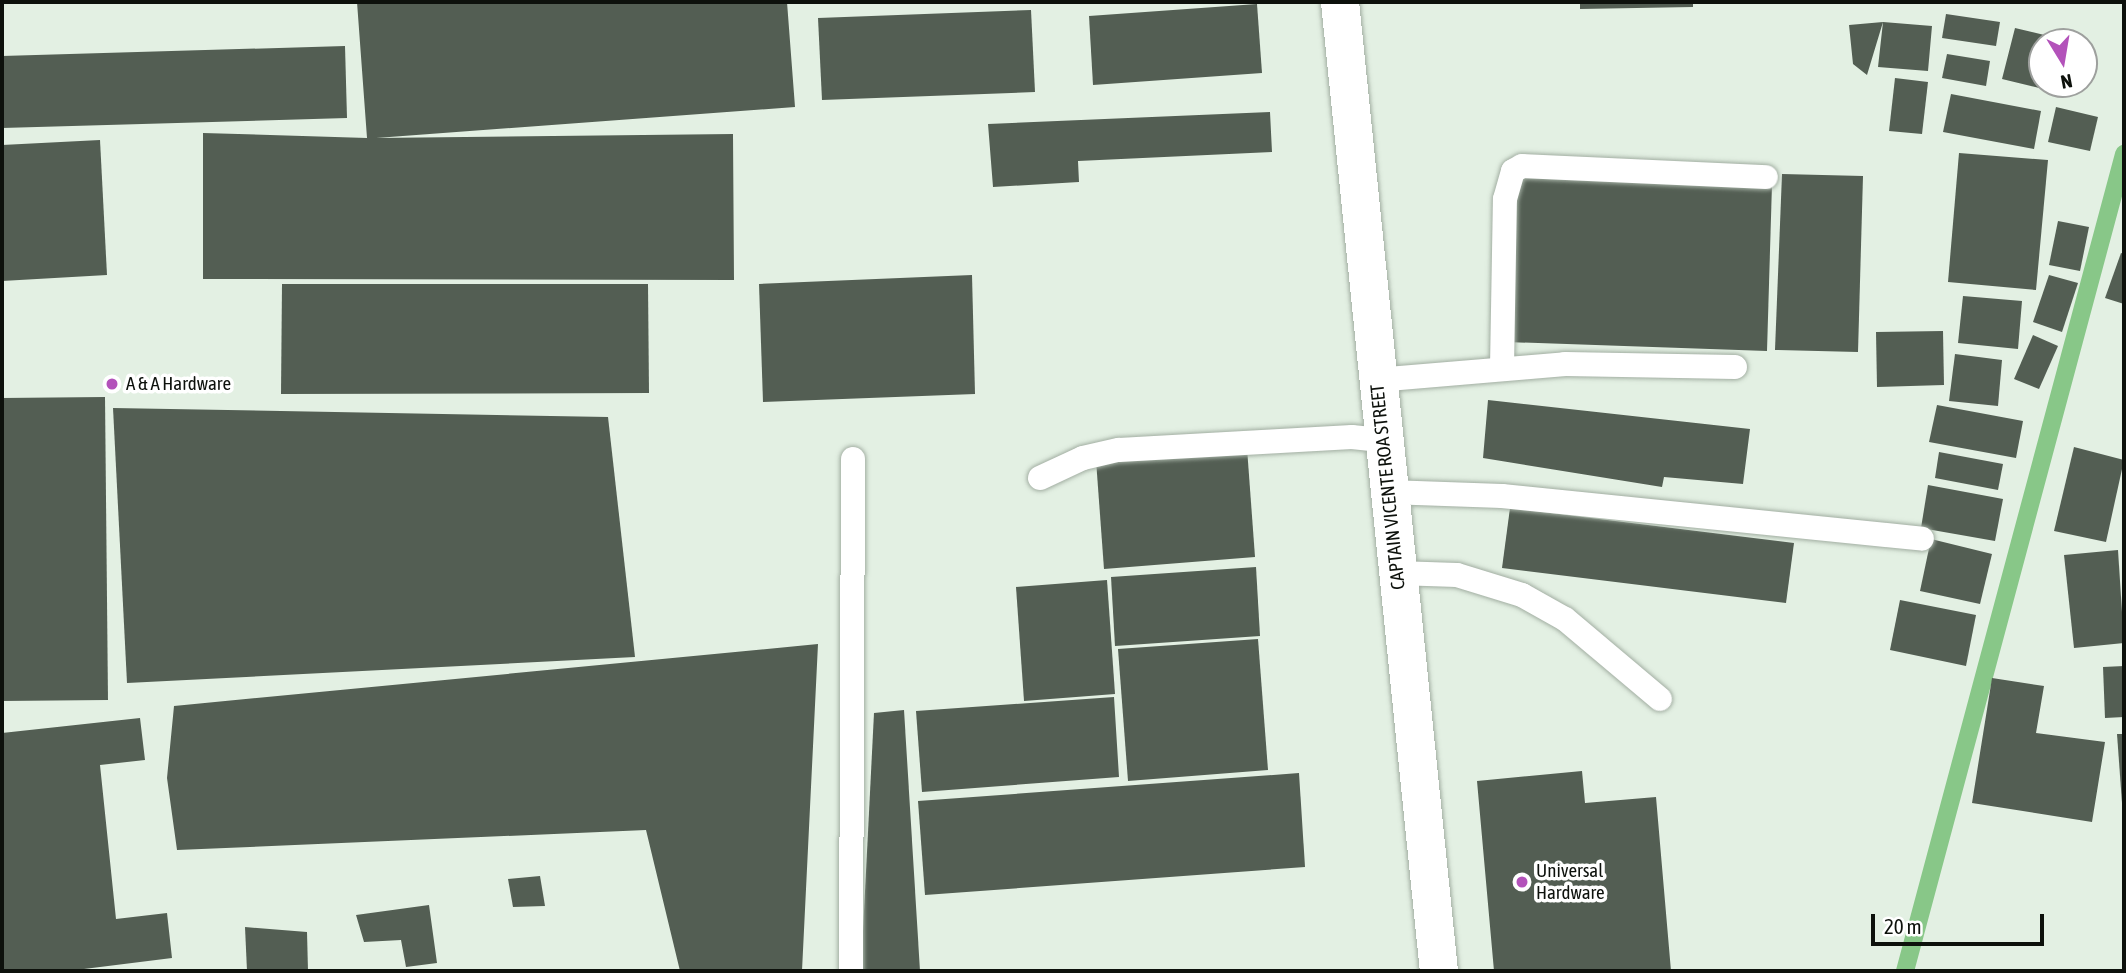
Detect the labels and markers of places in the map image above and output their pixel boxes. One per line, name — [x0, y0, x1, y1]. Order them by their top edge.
place label: A & A Hardware — [126, 373, 231, 395]
marker: A & A Hardware — [104, 376, 120, 392]
place label: Universal Hardware — [1536, 860, 1605, 904]
marker: Universal Hardware — [1514, 874, 1530, 890]

